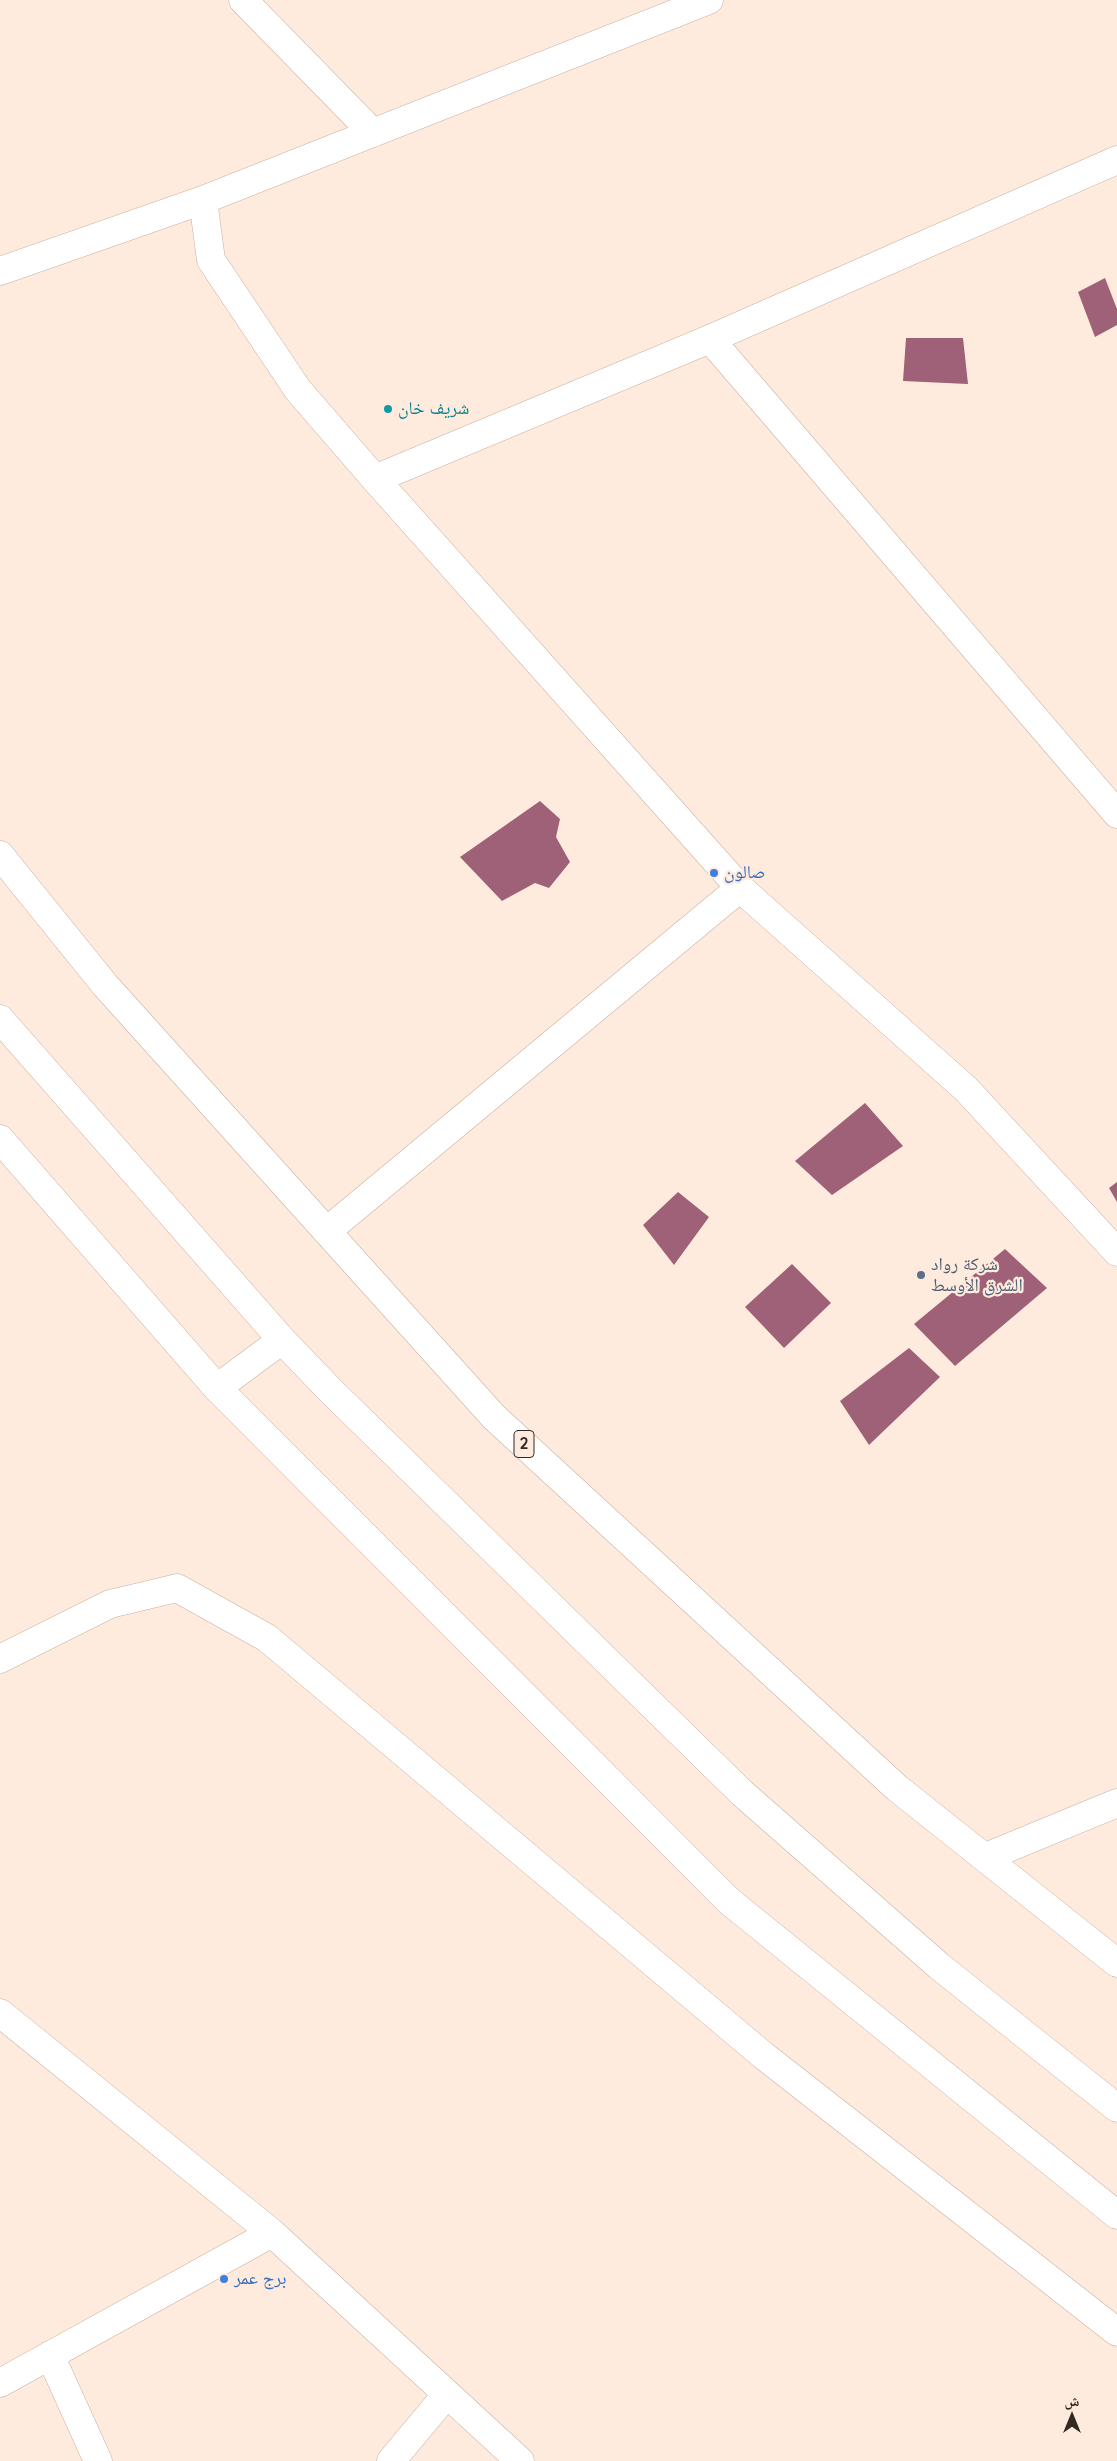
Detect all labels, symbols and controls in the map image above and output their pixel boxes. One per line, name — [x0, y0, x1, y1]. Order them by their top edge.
place label: شريف خان — [398, 398, 469, 420]
marker: شريف خان — [382, 403, 394, 415]
place label: صالون — [724, 862, 765, 884]
marker: صالون — [708, 867, 720, 879]
place label: شركة رواد الشرق الأوسط — [931, 1254, 1023, 1296]
marker: شركة رواد الشرق الأوسط — [915, 1269, 927, 1281]
road number: 2 — [514, 1430, 534, 1458]
place label: برج عمر — [234, 2268, 286, 2290]
marker: برج عمر — [218, 2273, 230, 2285]
north arrow — [1047, 2391, 1097, 2441]
text: ش — [1065, 2392, 1079, 2410]

